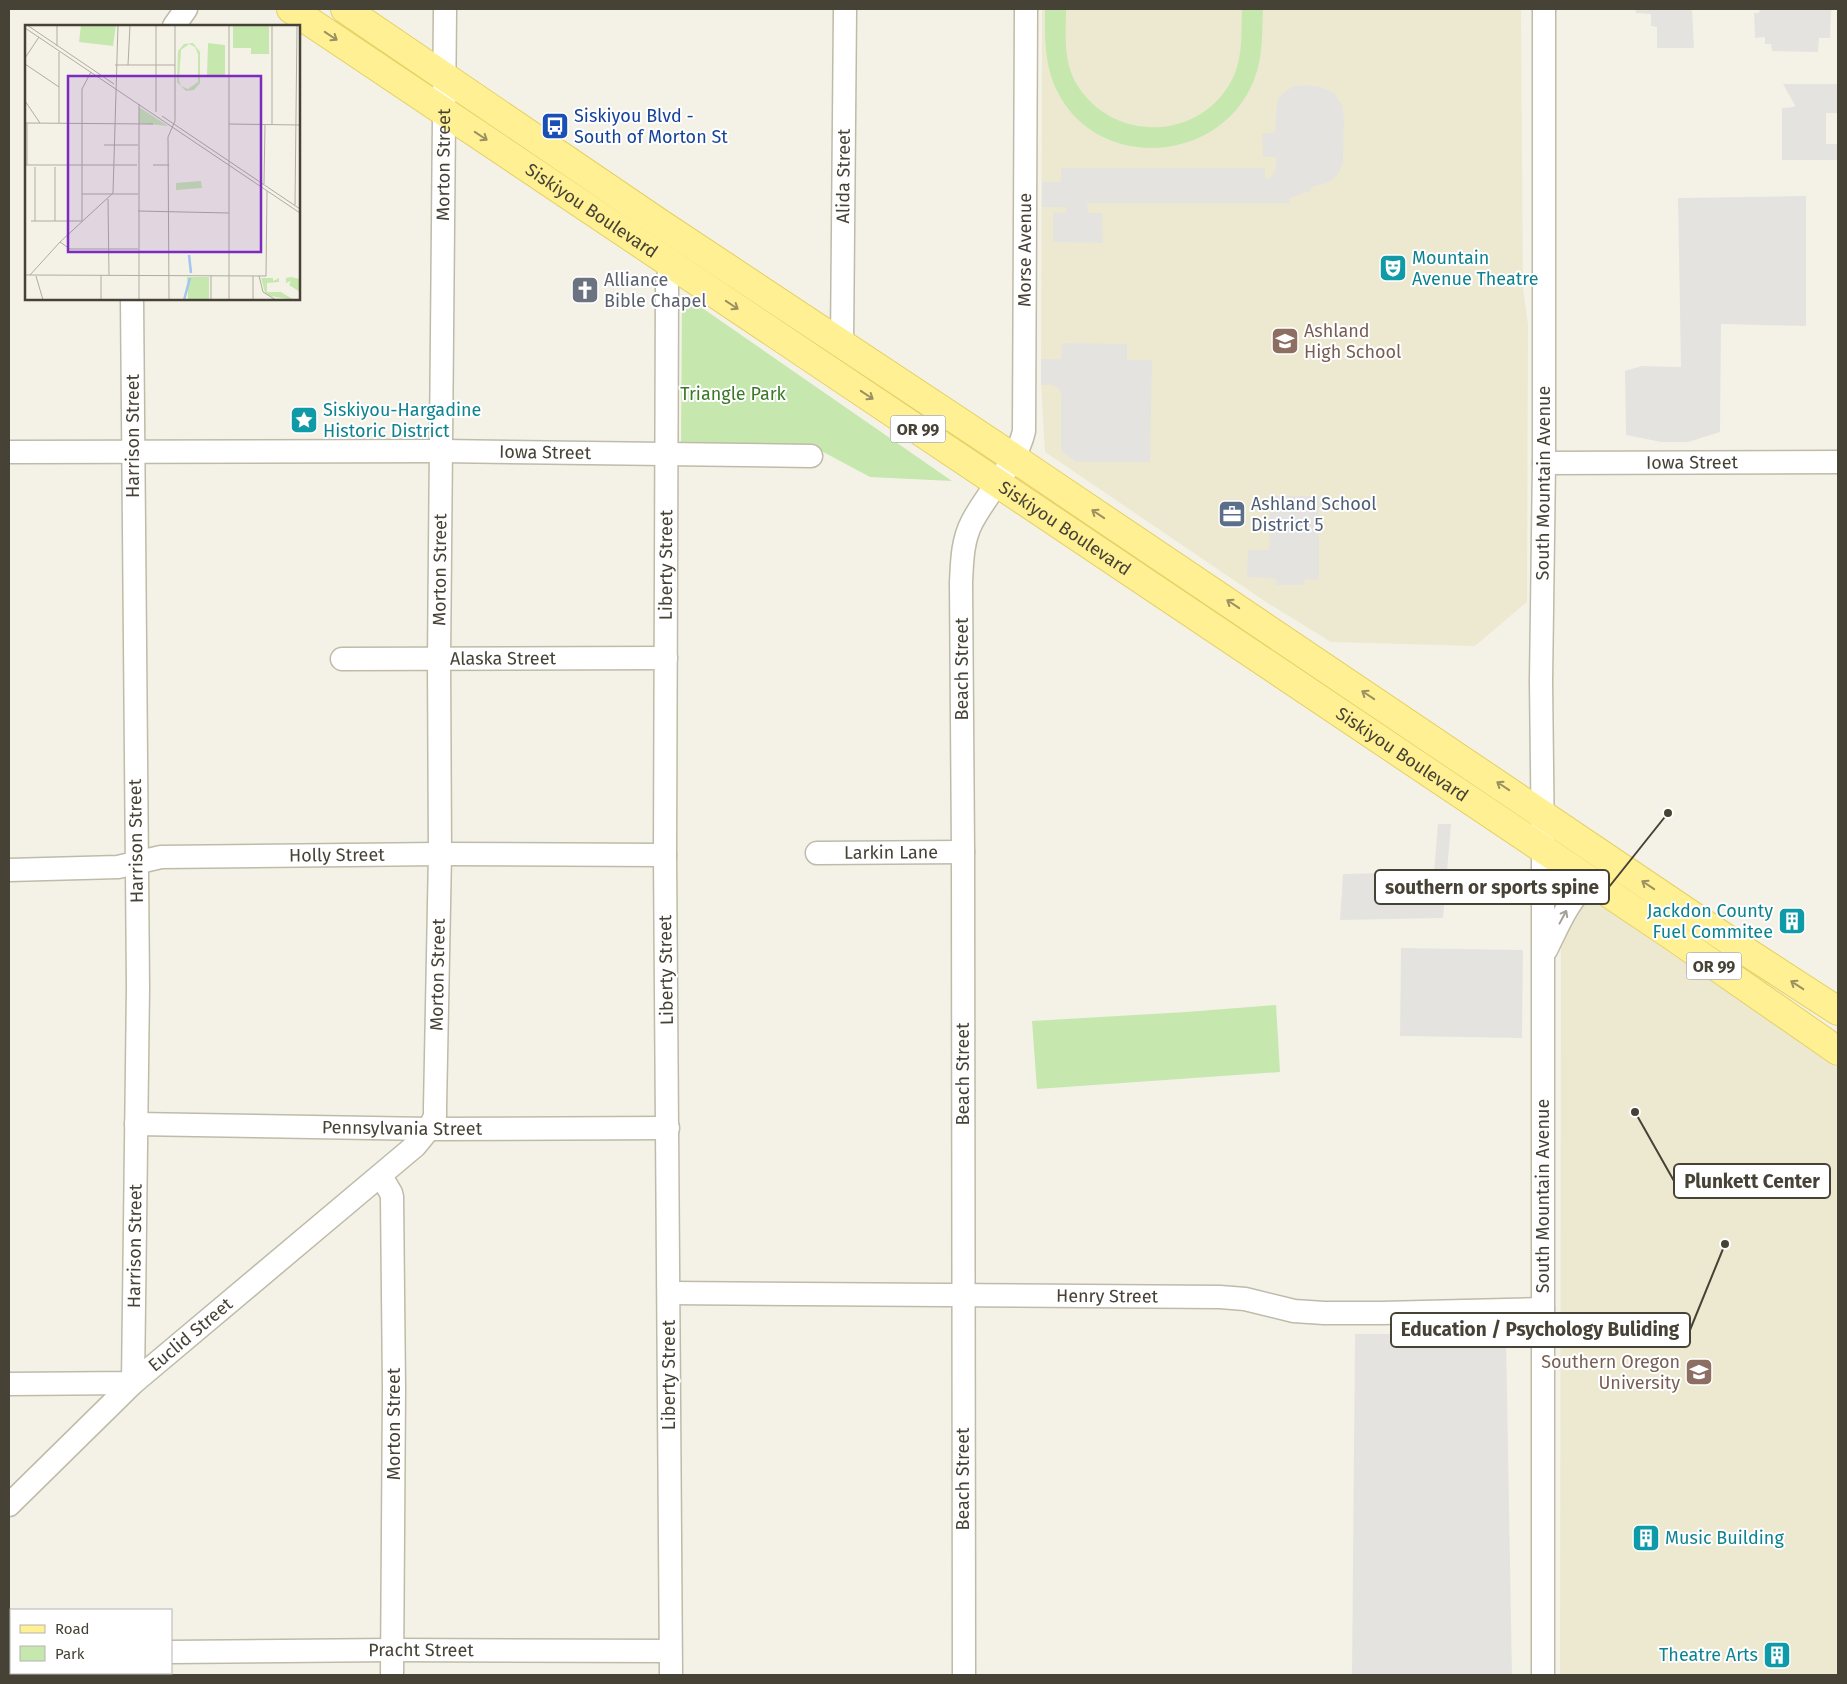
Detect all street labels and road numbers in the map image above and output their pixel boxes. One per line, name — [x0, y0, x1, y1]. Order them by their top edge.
street label: Morton Street — [432, 108, 455, 221]
street label: Alida Street — [832, 128, 855, 224]
street label: Siskiyou Boulevard — [521, 158, 662, 263]
street label: Morse Avenue — [1014, 193, 1036, 307]
street label: Harrison Street — [122, 373, 144, 498]
street label: South Mountain Avenue — [1531, 386, 1555, 580]
road number: OR 99 — [890, 416, 946, 442]
street label: Iowa Street — [499, 441, 592, 464]
street label: Iowa Street — [1646, 451, 1739, 474]
street label: Siskiyou Boulevard — [995, 476, 1135, 581]
street label: Liberty Street — [655, 509, 677, 620]
street label: Morton Street — [428, 513, 451, 626]
street label: Beach Street — [951, 617, 973, 721]
street label: Alaska Street — [450, 647, 557, 670]
street label: Siskiyou Boulevard — [1332, 702, 1472, 807]
street label: Harrison Street — [124, 778, 148, 903]
street label: Larkin Lane — [844, 841, 938, 864]
street label: Holly Street — [289, 844, 385, 867]
street label: Liberty Street — [654, 914, 678, 1025]
street label: Morton Street — [426, 918, 450, 1031]
road number: OR 99 — [1686, 952, 1742, 979]
street label: Beach Street — [952, 1022, 974, 1126]
street label: South Mountain Avenue — [1532, 1099, 1554, 1293]
street label: Pennsylvania Street — [322, 1116, 483, 1140]
street label: Harrison Street — [123, 1183, 147, 1308]
street label: Henry Street — [1056, 1285, 1159, 1308]
street label: Euclid Street — [144, 1293, 237, 1376]
street label: Liberty Street — [658, 1319, 680, 1430]
street label: Morton Street — [383, 1367, 405, 1480]
street label: Beach Street — [952, 1427, 974, 1531]
street label: Pracht Street — [368, 1639, 474, 1661]

